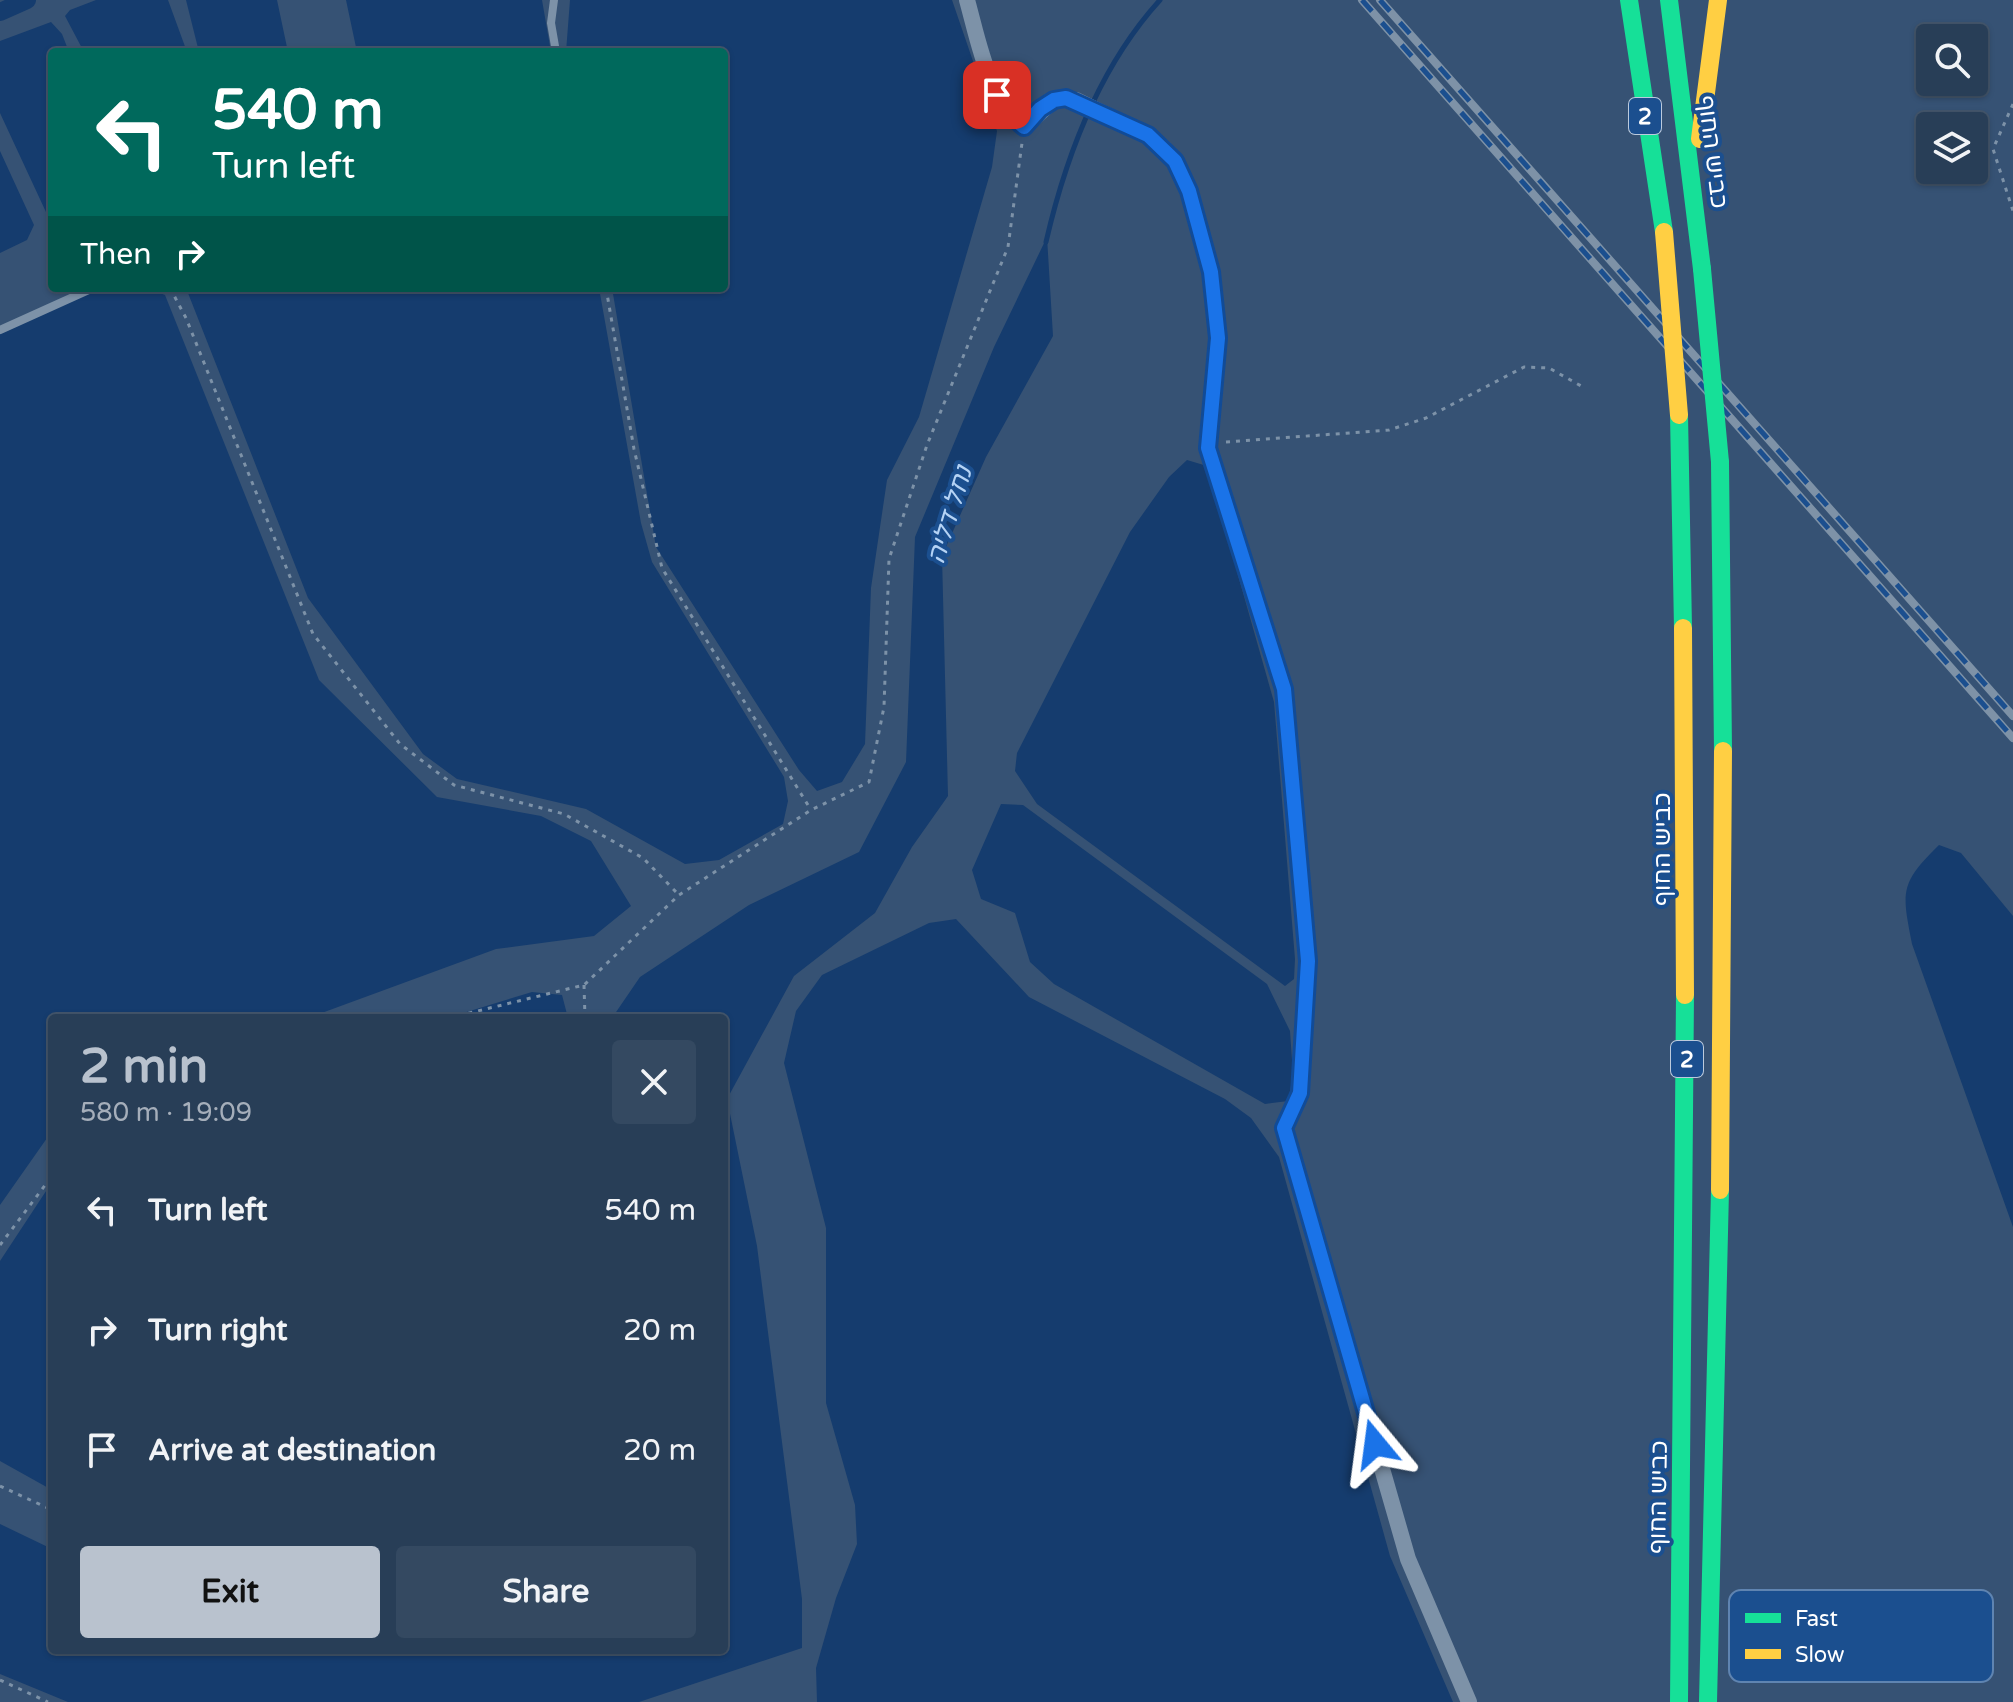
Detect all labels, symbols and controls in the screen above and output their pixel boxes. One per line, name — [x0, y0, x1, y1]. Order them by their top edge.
map controls — [1916, 24, 1988, 184]
button: search — [1916, 24, 1988, 96]
pin — [963, 61, 1031, 129]
icon: arrive — [975, 73, 1019, 117]
text: 540 m — [212, 77, 383, 144]
icon: left — [80, 80, 184, 184]
street label: כביש החוף — [1691, 94, 1734, 210]
road number: 2 — [1629, 98, 1661, 134]
button: layers — [1916, 112, 1988, 184]
text: Turn left — [212, 145, 355, 188]
icon: right — [168, 232, 212, 276]
text: Then — [80, 236, 152, 273]
water label: נחל דליה — [920, 461, 980, 568]
street label: כביש החוף — [1648, 792, 1677, 906]
text: 2 min — [80, 1038, 208, 1096]
button: close — [612, 1040, 696, 1124]
road number: 2 — [1671, 1041, 1703, 1077]
text: 580 m · 19:09 — [80, 1097, 252, 1128]
icon: left — [80, 1188, 124, 1232]
text: Turn left — [148, 1192, 267, 1229]
text: 540 m — [604, 1192, 696, 1229]
icon: right — [80, 1308, 124, 1352]
text: Turn right — [148, 1312, 288, 1349]
text: 20 m — [623, 1312, 696, 1349]
position arrow — [1333, 1402, 1417, 1486]
icon: arrive — [80, 1428, 124, 1472]
text: Arrive at destination — [148, 1432, 436, 1469]
text: 20 m — [623, 1432, 696, 1469]
street label: כביש החוף — [1643, 1440, 1674, 1554]
button: Exit — [80, 1546, 380, 1638]
button: Share — [396, 1546, 696, 1638]
legend — [1729, 1590, 1993, 1682]
text: Fast — [1795, 1606, 1838, 1632]
text: Slow — [1795, 1642, 1845, 1668]

